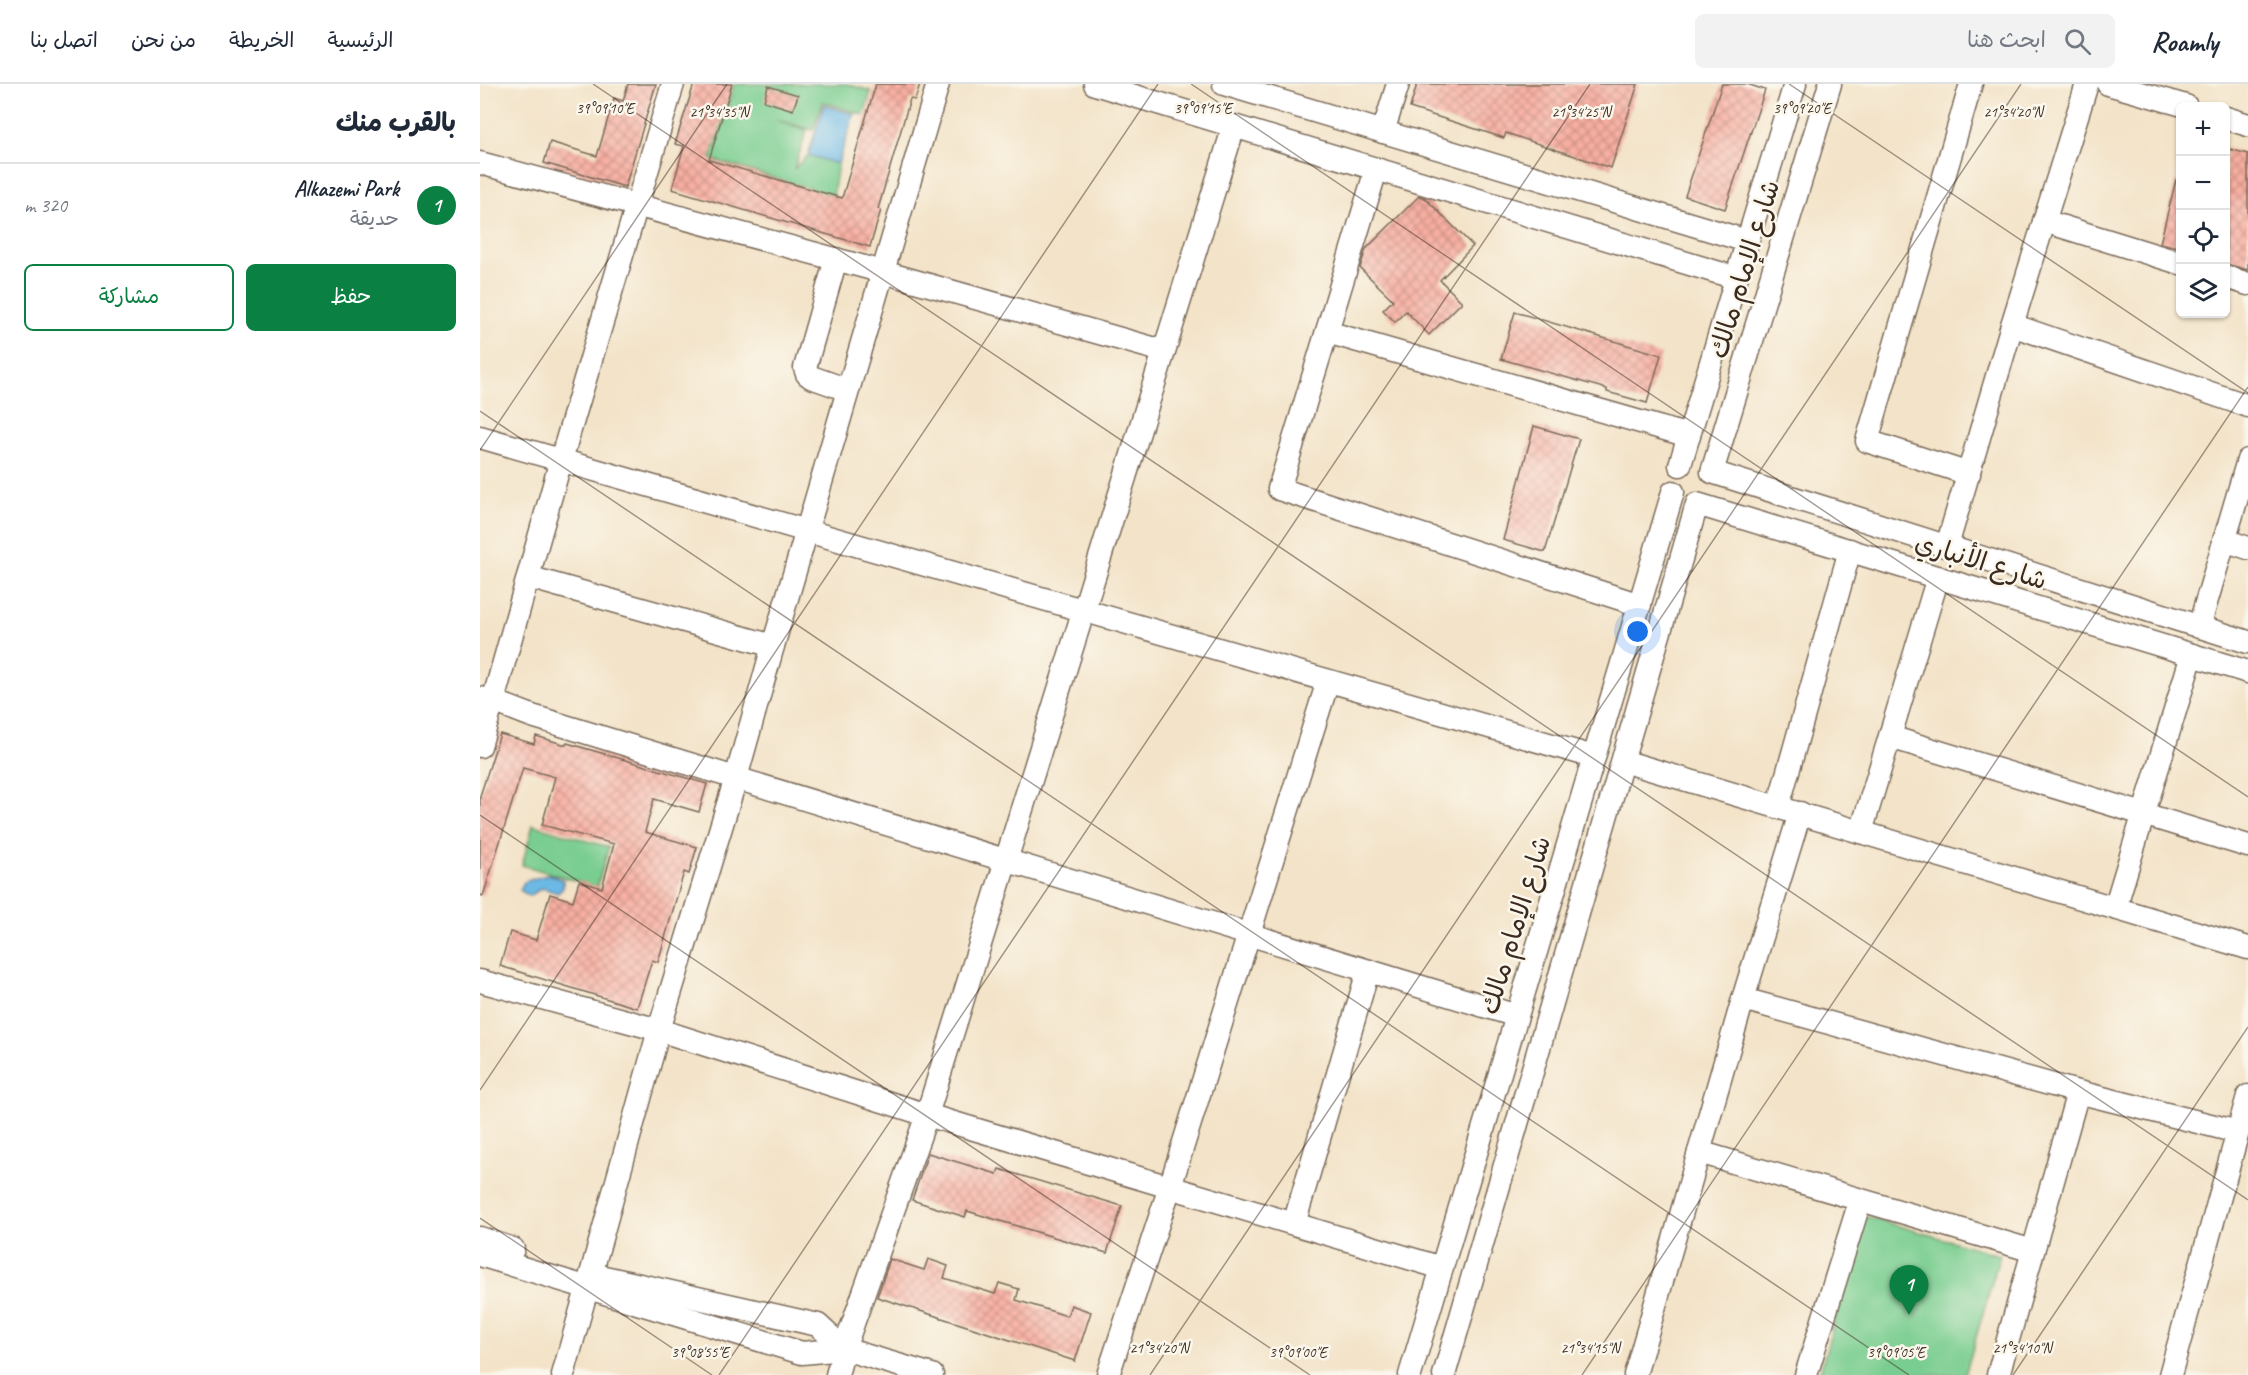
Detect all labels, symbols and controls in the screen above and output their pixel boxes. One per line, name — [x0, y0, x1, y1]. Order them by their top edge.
search box — [1695, 14, 2115, 68]
text: Roamly — [2151, 24, 2218, 59]
icon: search — [2061, 25, 2094, 58]
text: ابحث هنا — [1967, 26, 2046, 54]
text: اتصل بنا — [30, 27, 98, 53]
text: من نحن — [131, 27, 196, 53]
text: الخريطة — [229, 27, 295, 53]
text: الرئيسية — [328, 27, 393, 53]
text: 39°09'10"E — [576, 99, 636, 118]
text: 39°09'15"E — [1174, 99, 1234, 118]
text: 39°09'20"E — [1773, 99, 1833, 118]
map controls — [2176, 102, 2230, 318]
button: + — [2176, 102, 2230, 156]
text: 21°34'35"N — [689, 103, 752, 122]
text: 21°34'25"N — [1551, 103, 1614, 122]
text: 21°34'20"N — [1983, 103, 2046, 122]
text: بالقرب منك — [336, 106, 456, 139]
button: − — [2176, 156, 2230, 210]
text: Alkazemi Park — [294, 175, 399, 203]
street label: شارع الإمام مالك — [1702, 176, 1790, 363]
text: 320 m — [24, 193, 67, 218]
text: 1 — [432, 193, 441, 218]
text: حديقة — [350, 206, 399, 231]
button: locate — [2176, 210, 2230, 264]
button: مشاركة — [24, 264, 234, 331]
button: حفظ — [246, 264, 456, 331]
button: layers — [2176, 264, 2230, 318]
street label: شارع الأنباري — [1910, 524, 2051, 599]
your location — [1623, 617, 1652, 646]
street label: شارع الإمام مالك — [1473, 832, 1561, 1019]
pin: 1 — [1890, 1266, 1928, 1315]
text: 21°34'20"N — [1129, 1339, 1192, 1358]
text: 21°34'15"N — [1560, 1339, 1623, 1358]
text: 21°34'10"N — [1992, 1339, 2055, 1358]
text: 39°08'55"E — [671, 1343, 731, 1362]
text: 39°09'00"E — [1269, 1343, 1329, 1362]
text: 39°09'05"E — [1867, 1343, 1927, 1362]

